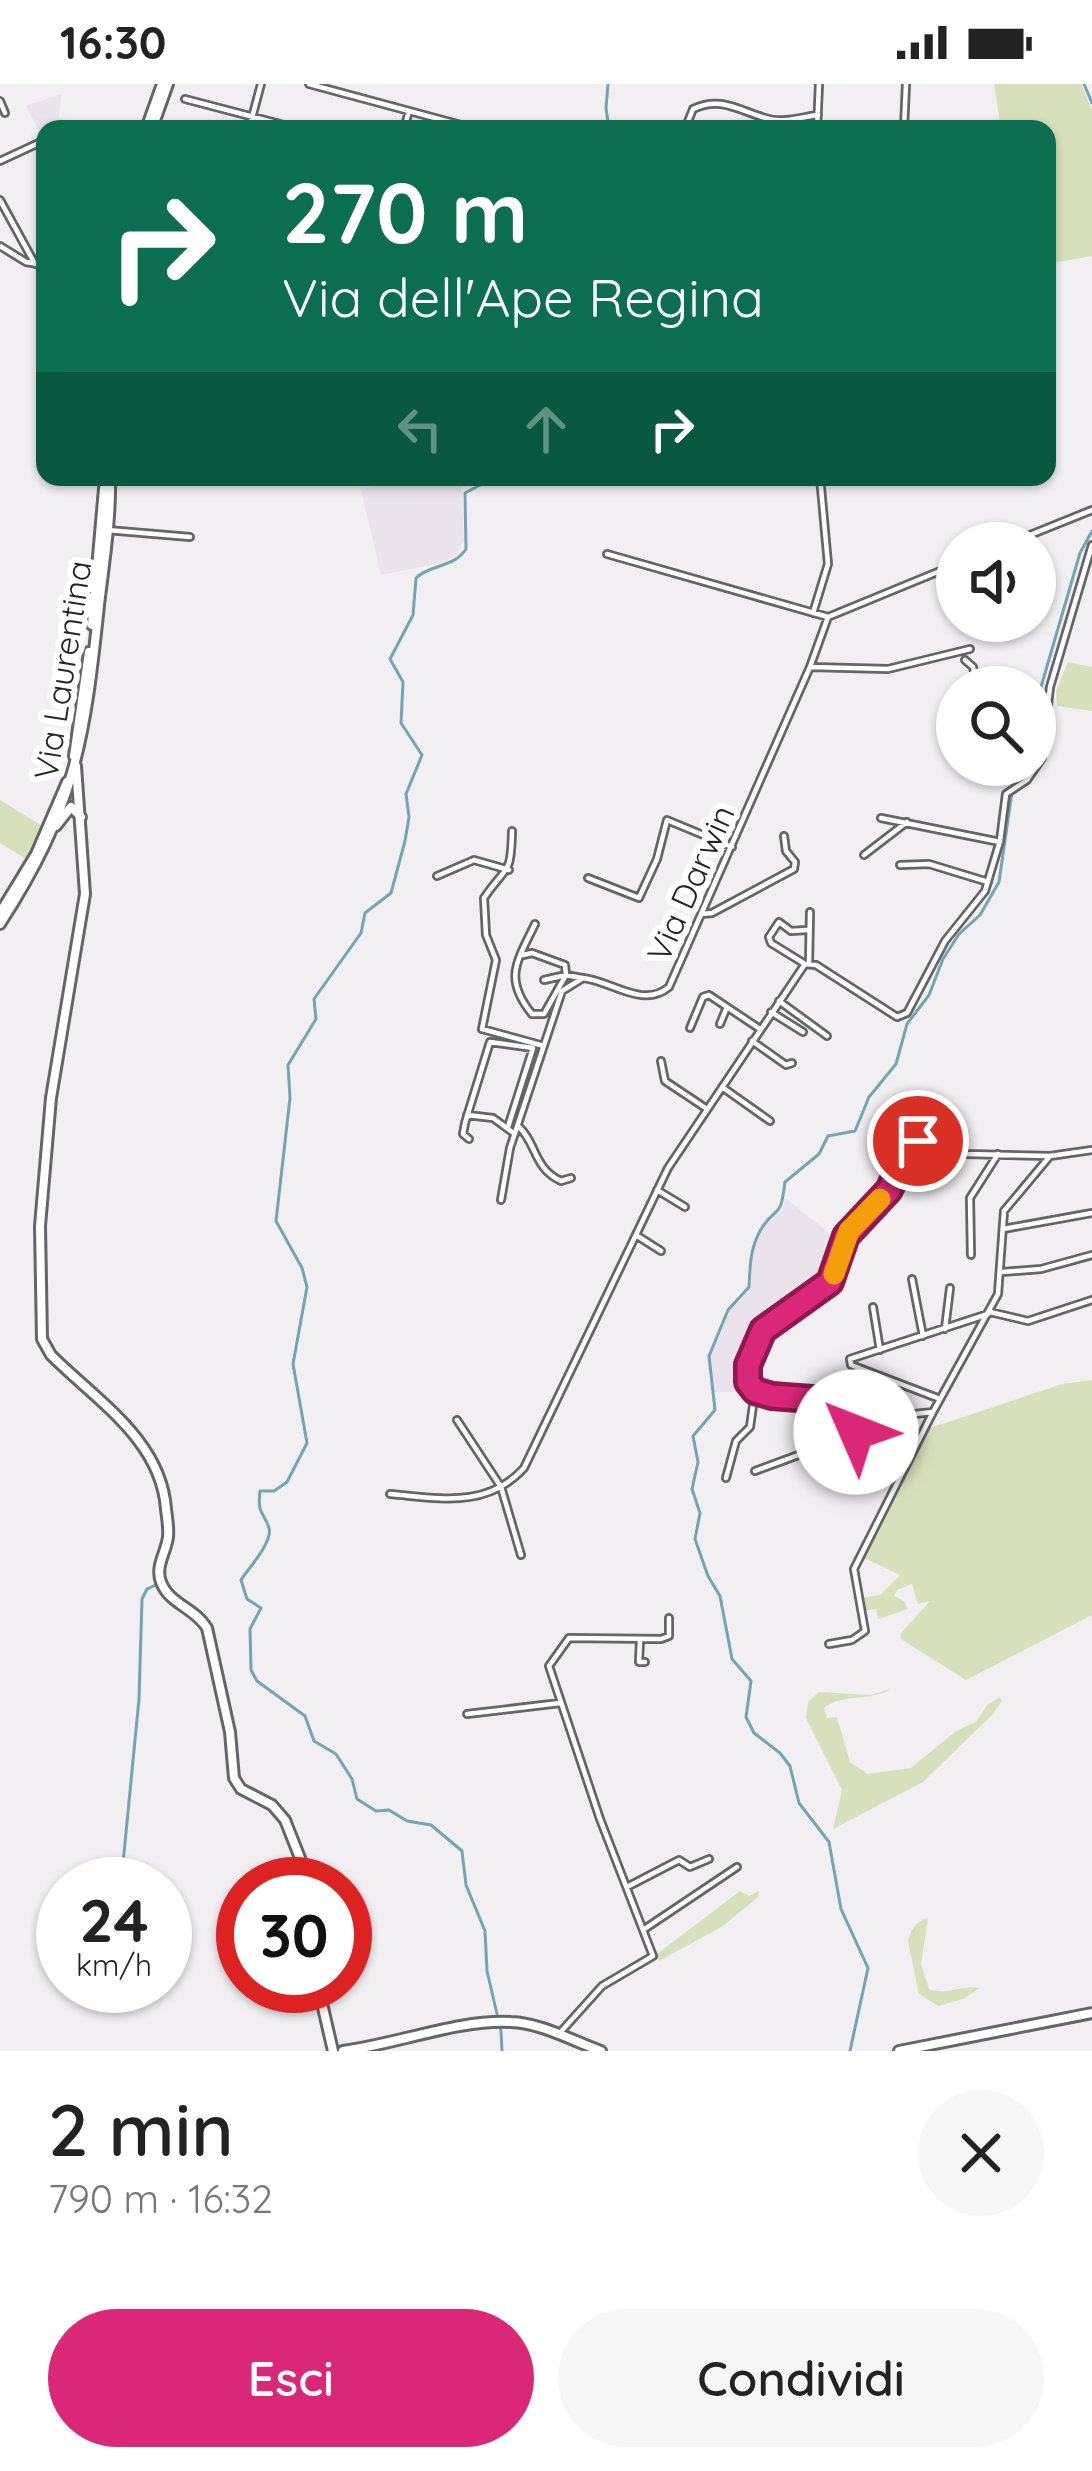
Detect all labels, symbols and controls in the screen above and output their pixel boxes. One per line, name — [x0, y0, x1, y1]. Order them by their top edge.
text: 16:30 — [60, 14, 166, 70]
text: 270 m — [282, 159, 528, 264]
icon: right — [84, 168, 240, 324]
text: Via dell'Ape Regina — [282, 263, 764, 331]
icon: left — [387, 396, 453, 462]
icon: ahead — [513, 396, 579, 462]
icon: right — [639, 396, 705, 462]
map controls — [936, 522, 1056, 786]
button: sound — [936, 522, 1056, 642]
street label: Via Laurentina — [24, 558, 100, 782]
button: search — [936, 666, 1056, 786]
street label: Via Darwin — [637, 798, 743, 968]
pin — [867, 1090, 969, 1192]
icon: arrive — [885, 1108, 951, 1174]
position arrow — [793, 1369, 919, 1495]
speed limit sign: 30 — [216, 1857, 372, 2013]
text: 24 — [79, 1882, 149, 1957]
text: km/h — [76, 1946, 152, 1984]
text: 2 min — [48, 2084, 234, 2174]
button: close — [918, 2090, 1044, 2216]
text: 790 m · 16:32 — [48, 2174, 273, 2223]
button: Esci — [48, 2309, 534, 2447]
button: Condividi — [558, 2309, 1044, 2447]

